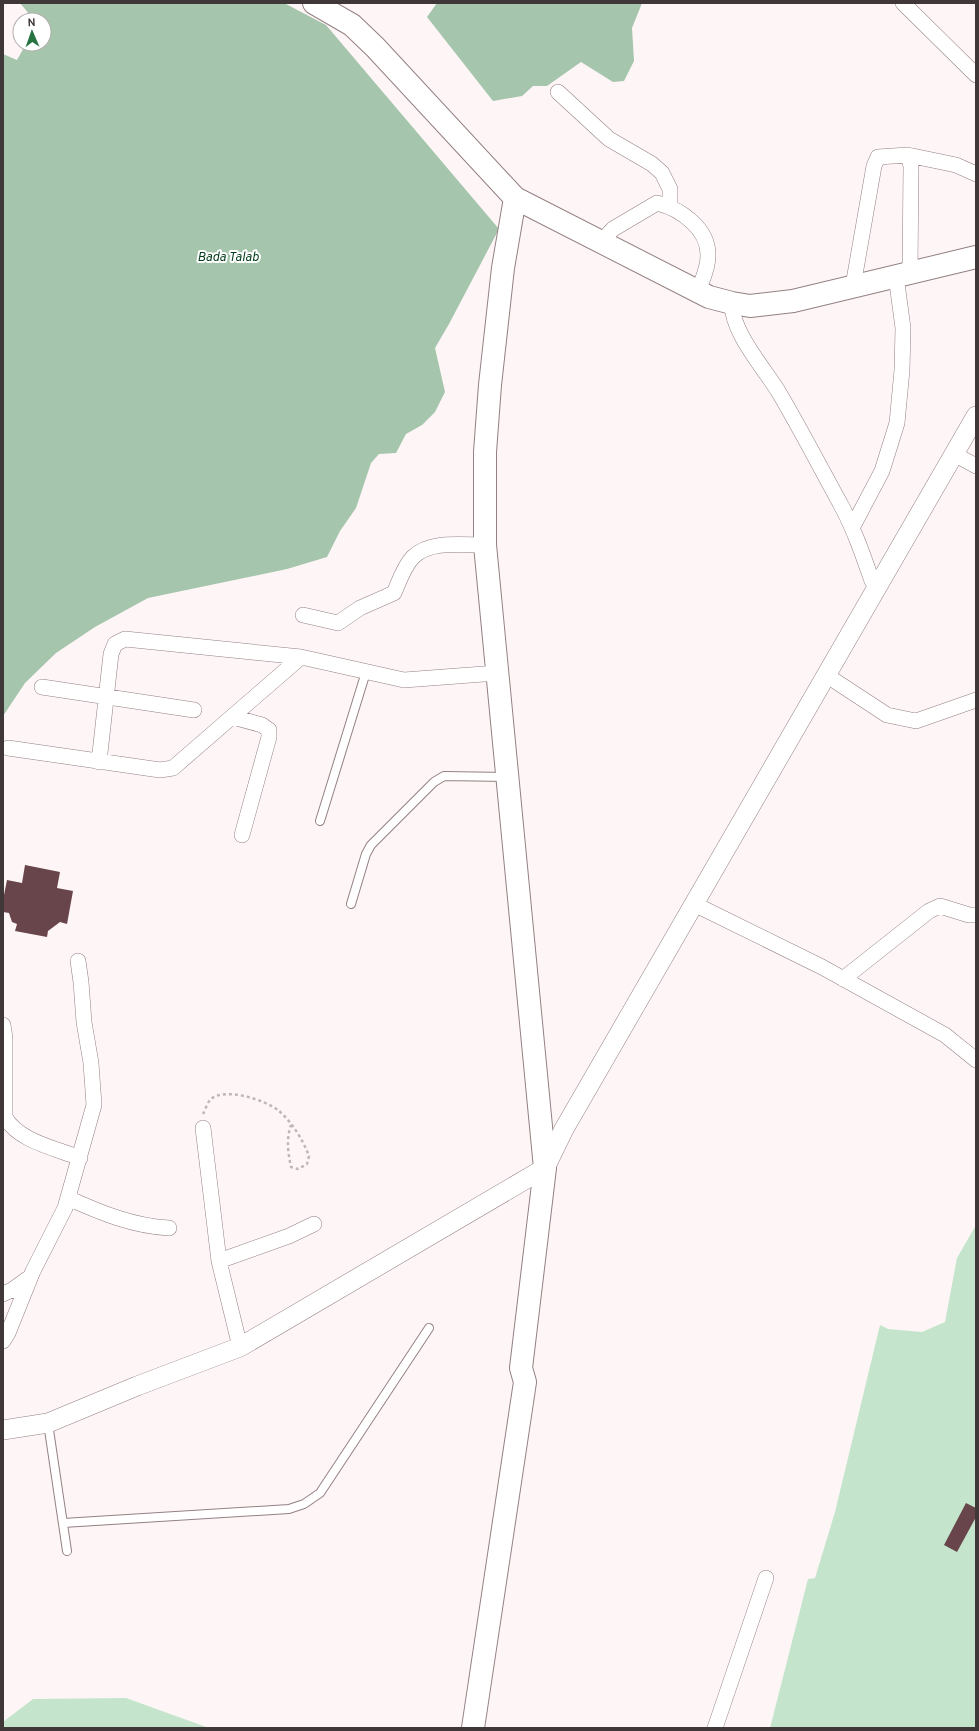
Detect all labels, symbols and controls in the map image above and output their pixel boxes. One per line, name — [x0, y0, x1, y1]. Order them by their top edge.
north arrow — [12, 12, 52, 52]
text: N — [27, 16, 36, 30]
water label: Bada Talab — [197, 250, 260, 266]

